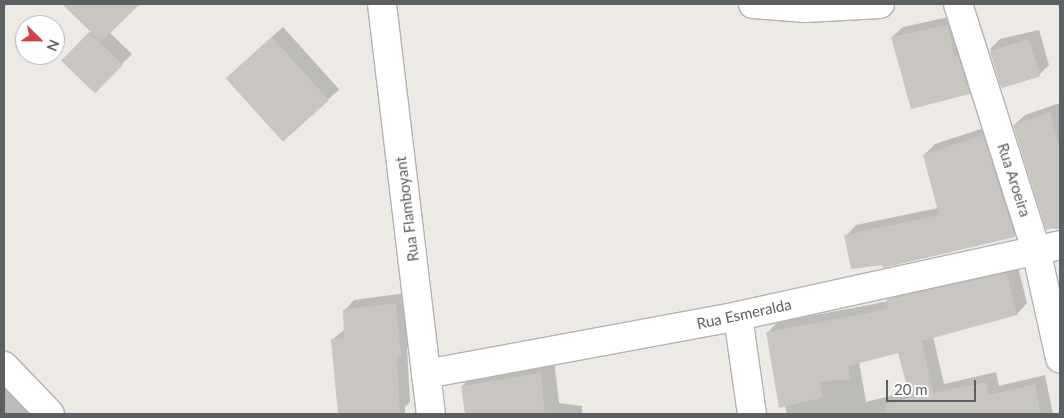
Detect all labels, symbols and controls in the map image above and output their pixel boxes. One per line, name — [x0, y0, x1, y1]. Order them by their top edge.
north arrow — [15, 15, 65, 65]
text: N — [43, 37, 63, 54]
street label: Rua Aroeira — [994, 141, 1034, 219]
street label: Rua Flamboyant — [392, 155, 422, 263]
street label: Rua Esmeralda — [695, 295, 793, 333]
scale bar — [889, 370, 979, 402]
text: 20 m — [894, 380, 928, 398]

